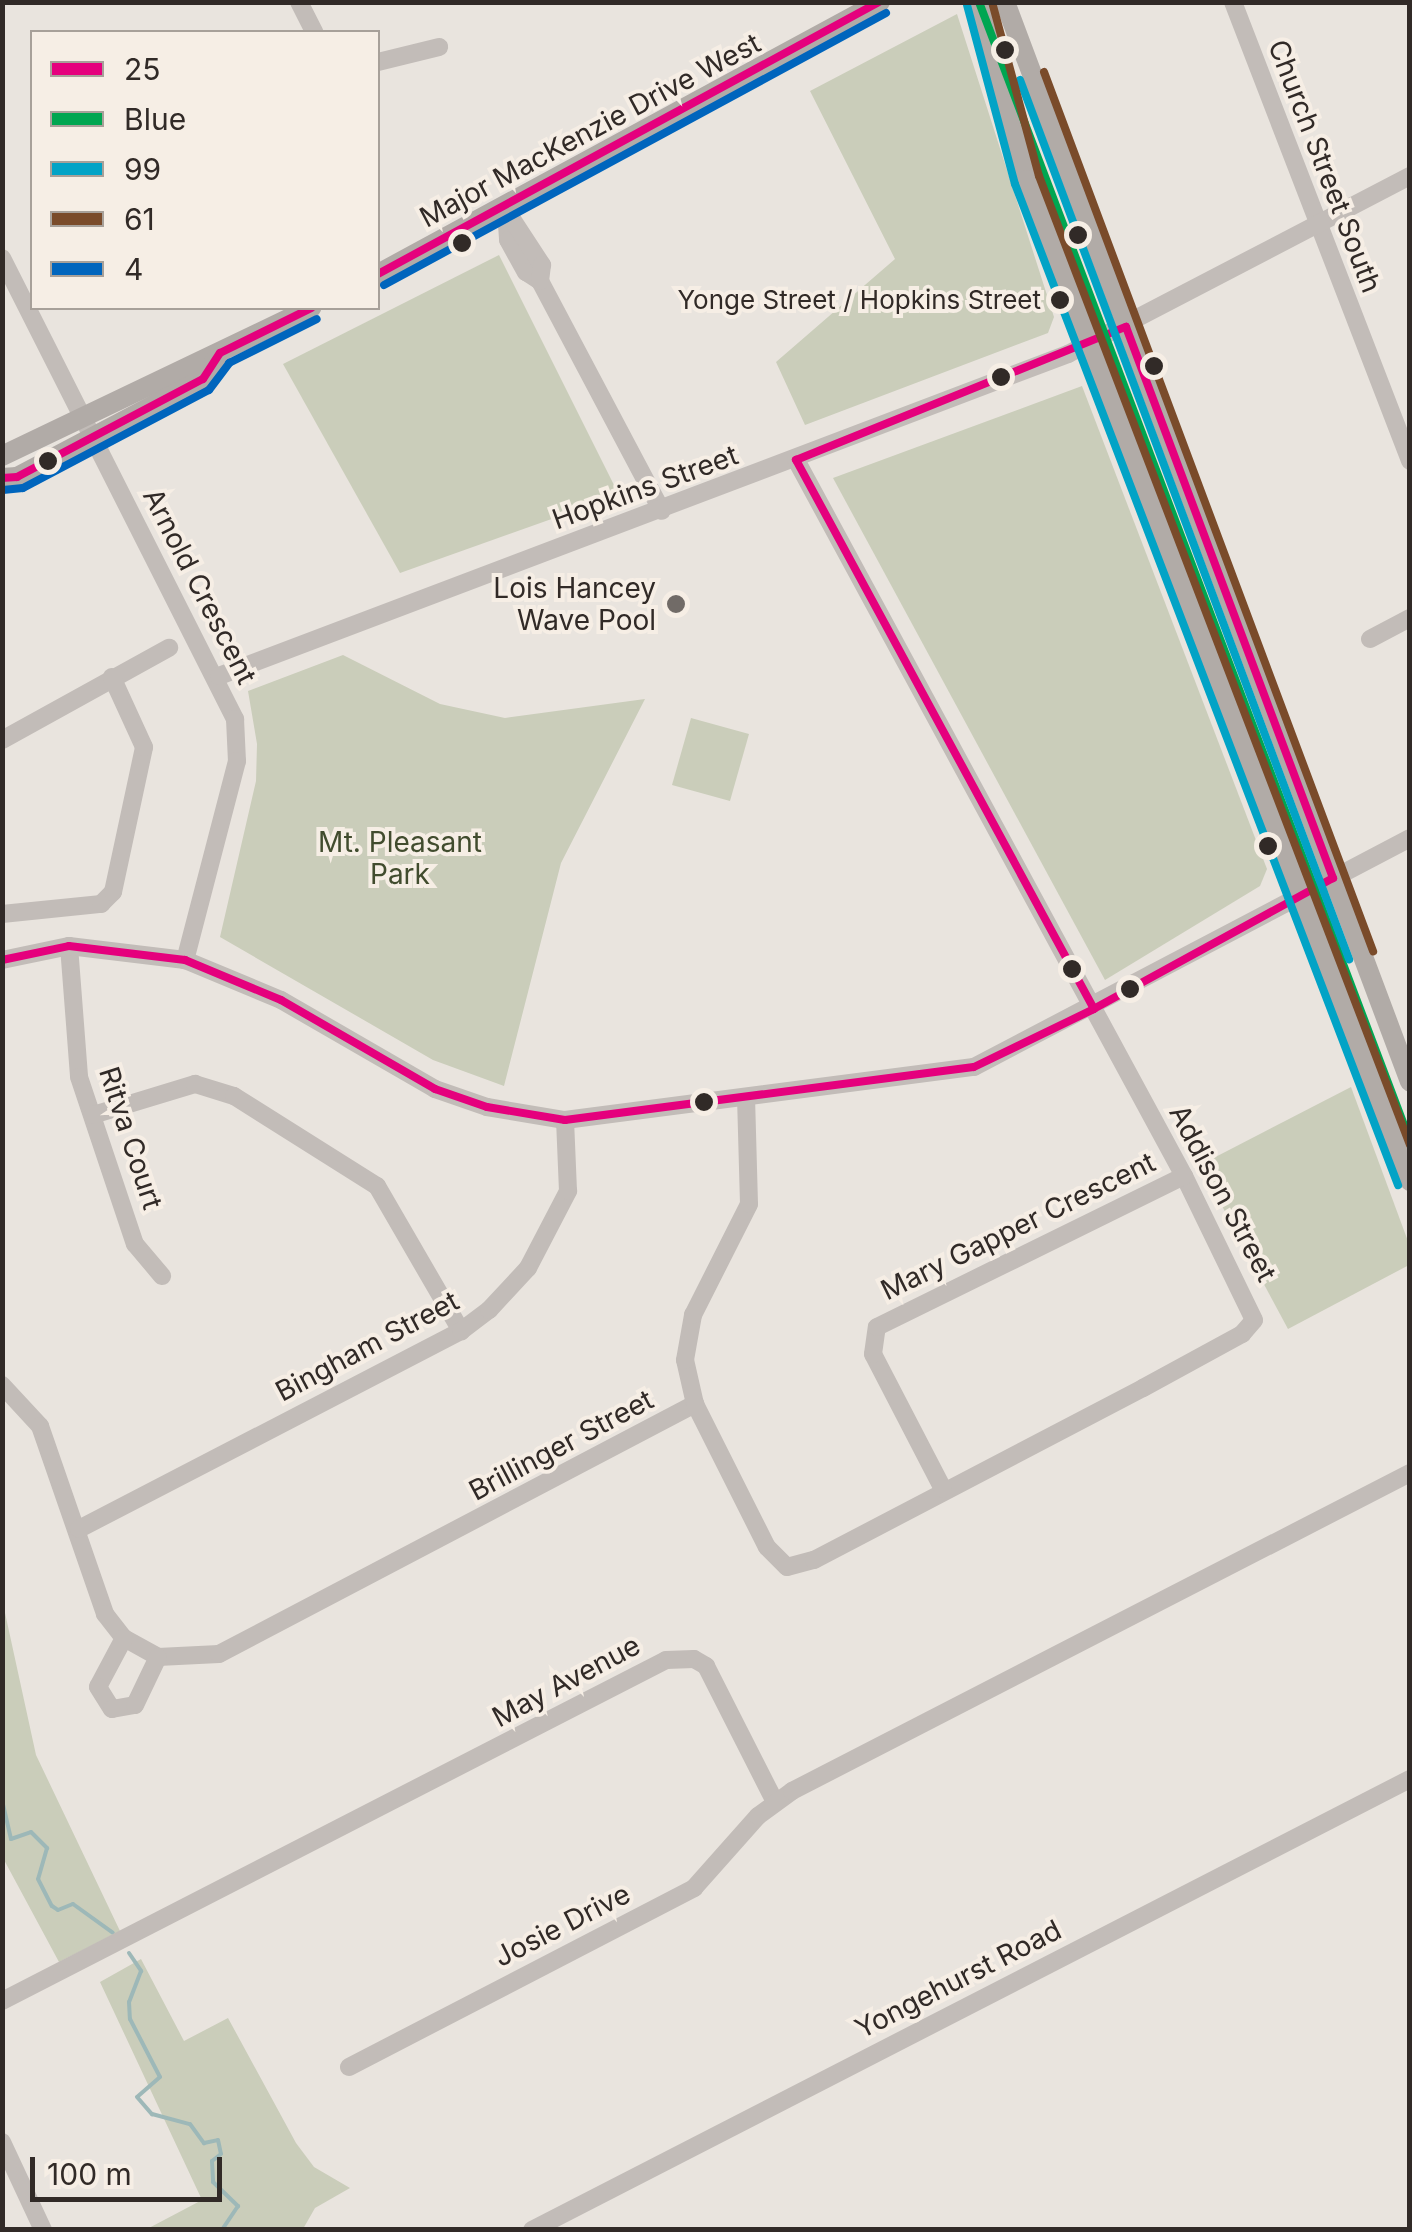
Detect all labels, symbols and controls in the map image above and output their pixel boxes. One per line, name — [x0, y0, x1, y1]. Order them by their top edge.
street label: Major MacKenzie Drive West — [414, 26, 766, 234]
legend — [30, 30, 380, 310]
street label: Church Street South — [1261, 35, 1389, 297]
unlabelled marker — [995, 40, 1015, 60]
text: 25 — [124, 51, 161, 87]
text: Blue — [124, 101, 186, 137]
text: 99 — [124, 151, 161, 187]
text: 61 — [124, 201, 155, 237]
unlabelled marker — [1068, 225, 1088, 245]
unlabelled marker — [452, 233, 472, 253]
text: 4 — [124, 251, 143, 287]
place label: Yonge Street / Hopkins Street — [677, 284, 1041, 316]
marker: Yonge Street / Hopkins Street — [1050, 290, 1070, 310]
unlabelled marker — [1144, 356, 1164, 376]
unlabelled marker — [991, 367, 1011, 387]
street label: Hopkins Street — [548, 438, 742, 536]
unlabelled marker — [38, 451, 58, 471]
street label: Arnold Crescent — [136, 483, 264, 689]
place label: Lois Hancey Wave Pool — [493, 571, 656, 637]
marker: Lois Hancey Wave Pool — [665, 593, 687, 615]
park label: Mt. Pleasant Park — [318, 825, 482, 891]
unlabelled marker — [1258, 836, 1278, 856]
unlabelled marker — [1062, 959, 1082, 979]
unlabelled marker — [1120, 979, 1140, 999]
street label: Ritva Court — [92, 1063, 170, 1213]
unlabelled marker — [694, 1092, 714, 1112]
street label: Addison Street — [1162, 1099, 1284, 1287]
street label: Mary Gapper Crescent — [875, 1145, 1161, 1307]
street label: Bingham Street — [270, 1284, 464, 1408]
street label: Brillinger Street — [463, 1382, 659, 1508]
street label: May Avenue — [486, 1628, 646, 1734]
street label: Josie Drive — [488, 1876, 636, 1974]
street label: Yongehurst Road — [849, 1913, 1067, 2045]
scale bar — [35, 2137, 228, 2199]
text: 100 m — [47, 2156, 132, 2192]

